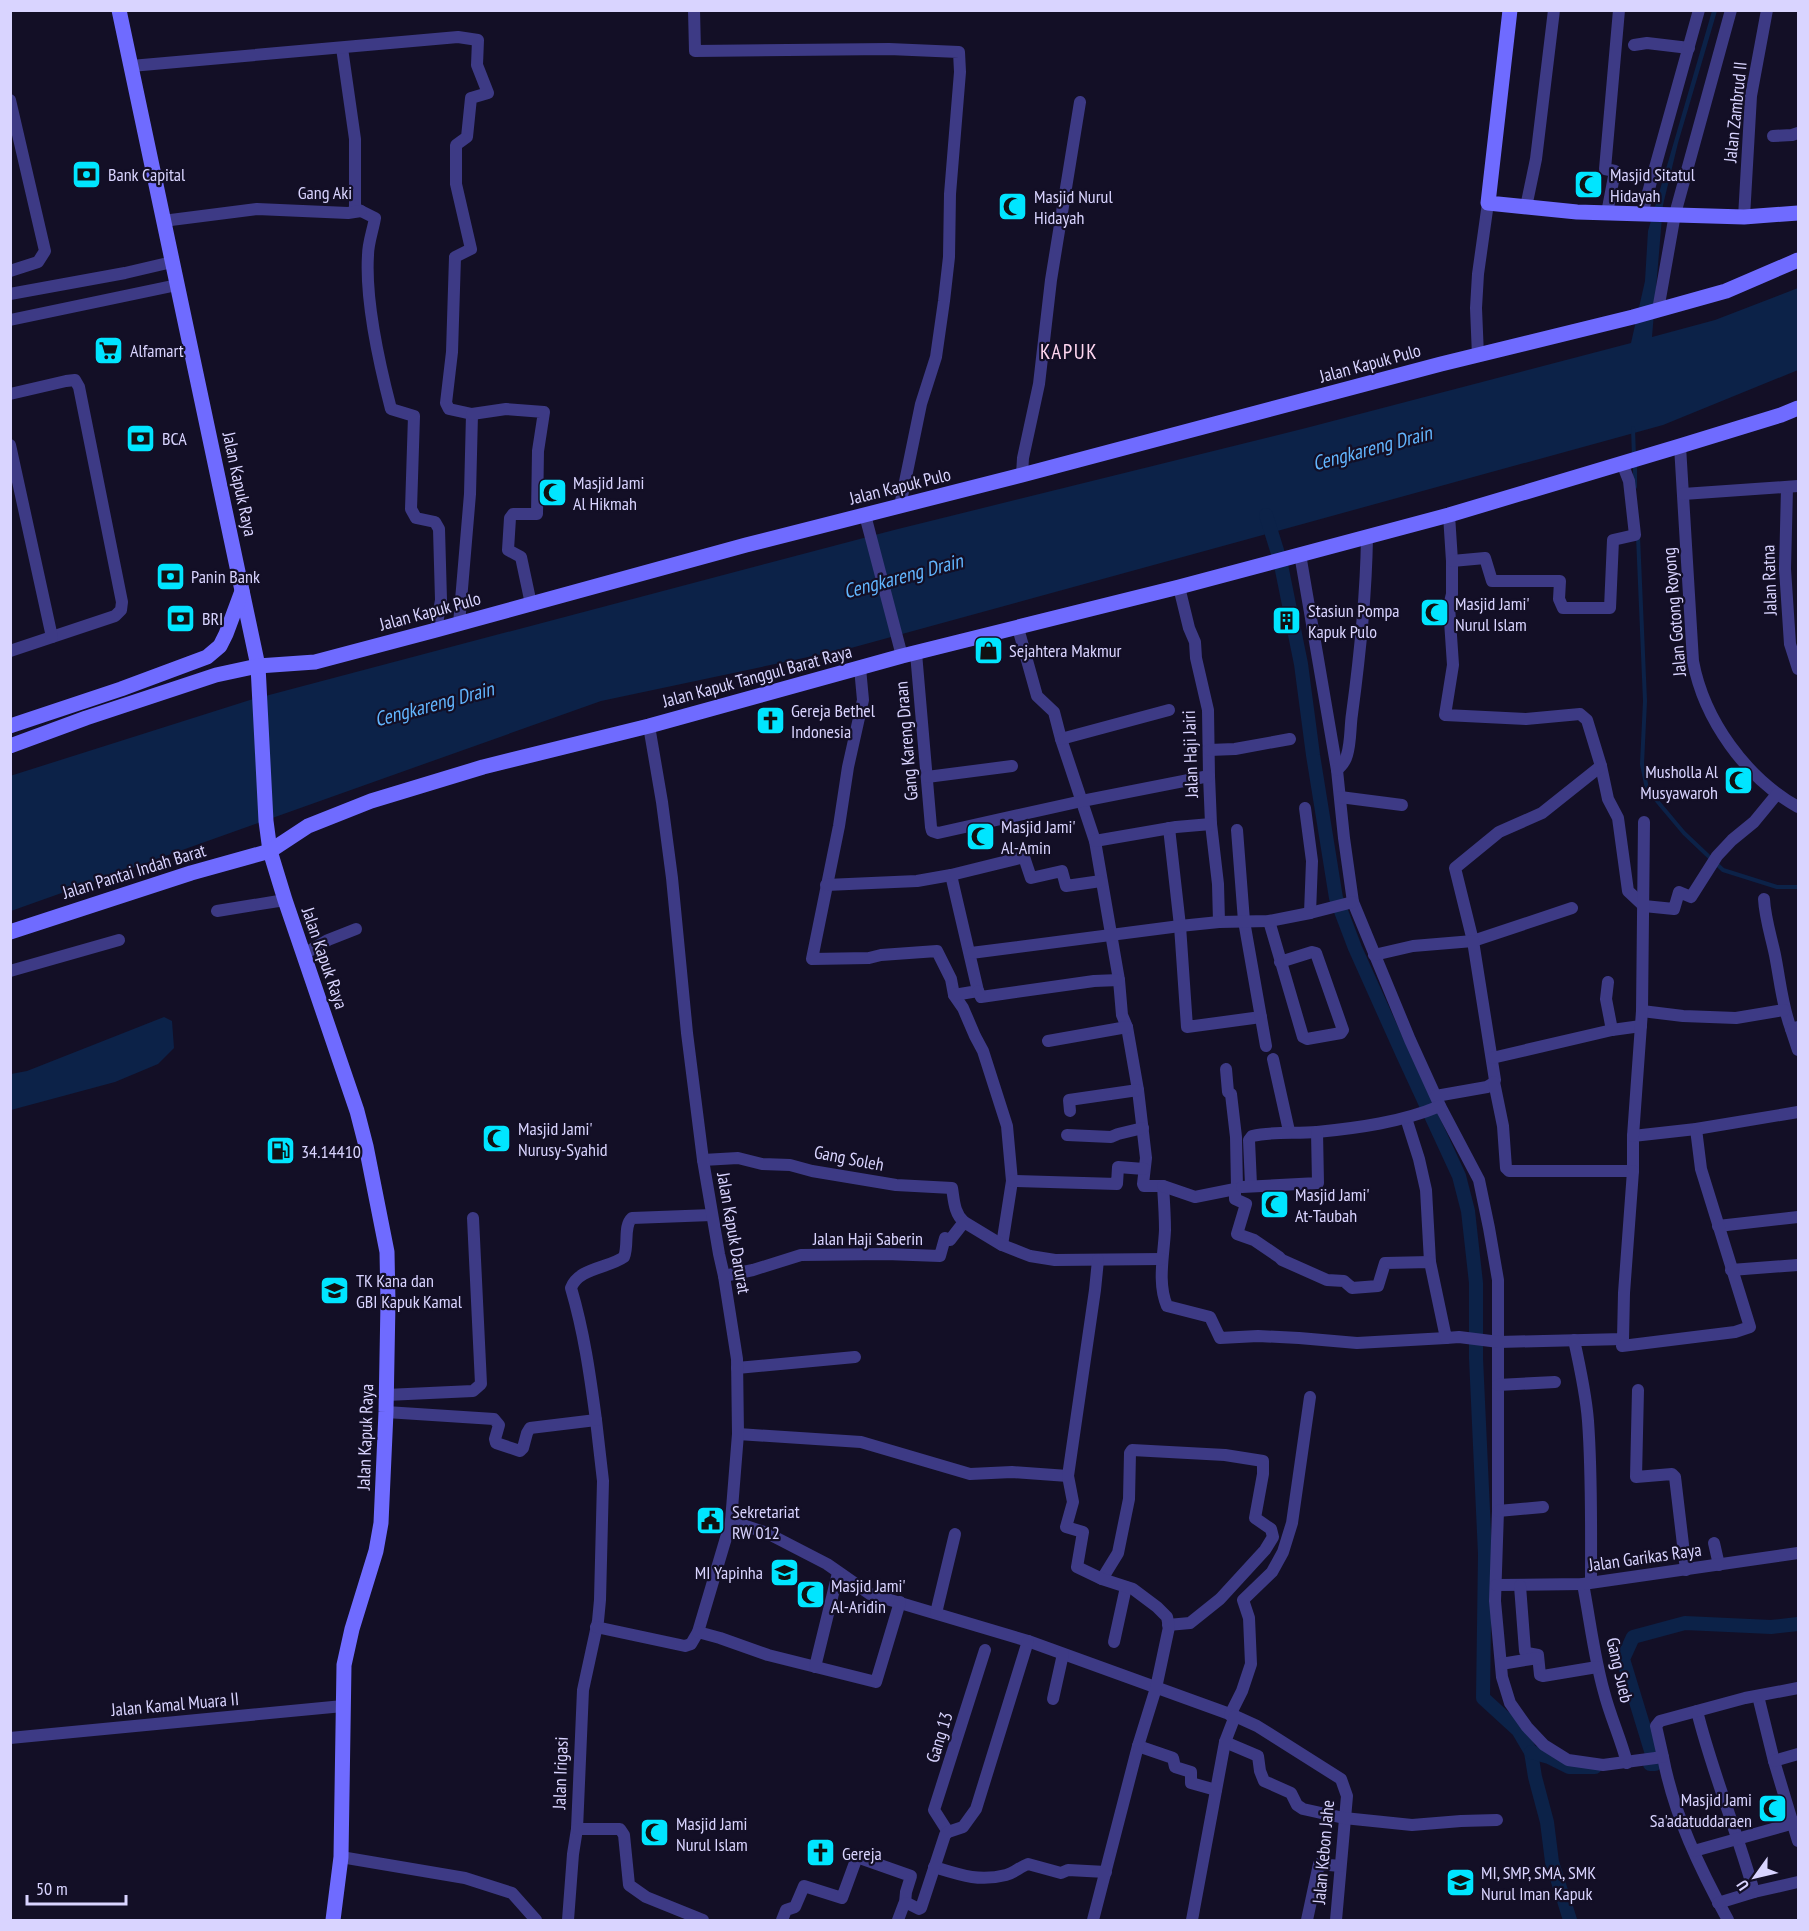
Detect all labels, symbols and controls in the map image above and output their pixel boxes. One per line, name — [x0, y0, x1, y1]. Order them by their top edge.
street label: Jalan Zambrud II — [1718, 60, 1752, 165]
bank icon: Bank Capital — [71, 158, 103, 190]
place label: Bank Capital — [108, 163, 186, 186]
place label: Masjid Sitatul Hidayah — [1610, 163, 1696, 207]
mosque icon: Masjid Sitatul Hidayah — [1573, 168, 1605, 200]
street label: Gang Aki — [298, 181, 352, 204]
place label: Masjid Nurul Hidayah — [1034, 185, 1113, 229]
mosque icon: Masjid Nurul Hidayah — [997, 190, 1029, 222]
supermarket icon: Alfamart — [93, 334, 125, 366]
district label: KAPUK — [1040, 338, 1098, 365]
street label: Jalan Kapuk Pulo — [1316, 338, 1423, 388]
place label: Alfamart — [130, 339, 184, 362]
water label: Cengkareng Drain — [1309, 419, 1436, 476]
bank icon: BCA — [125, 422, 157, 454]
place label: BCA — [162, 427, 187, 450]
street label: Jalan Kapuk Raya — [218, 429, 262, 538]
street label: Jalan Kapuk Pulo — [846, 462, 953, 510]
place label: Masjid Jami Al Hikmah — [573, 471, 644, 515]
mosque icon: Masjid Jami Al Hikmah — [536, 476, 568, 508]
street label: Jalan Ratna — [1756, 544, 1782, 617]
water label: Cengkareng Drain — [840, 547, 967, 604]
street label: Jalan Gotong Royong — [1657, 547, 1691, 678]
bank icon: Panin Bank — [154, 560, 186, 592]
place label: Panin Bank — [191, 565, 260, 588]
street label: Jalan Kapuk Pulo — [376, 586, 483, 636]
place label: Masjid Jami' Nurul Islam — [1455, 592, 1530, 636]
mosque icon: Masjid Jami' Nurul Islam — [1418, 597, 1450, 629]
place label: Stasiun Pompa Kapuk Pulo — [1308, 599, 1400, 643]
bank icon: BRI — [165, 602, 197, 634]
building icon: Stasiun Pompa Kapuk Pulo — [1271, 604, 1303, 636]
place label: BRI — [202, 607, 223, 630]
shop icon: Sejahtera Makmur — [972, 634, 1004, 666]
place label: Sejahtera Makmur — [1009, 639, 1121, 662]
street label: Jalan Kapuk Tanggul Barat Raya — [659, 640, 854, 713]
water label: Cengkareng Drain — [371, 675, 498, 732]
street label: Gang Kareng Draan — [889, 680, 923, 802]
place label: Gereja Bethel Indonesia — [791, 699, 876, 743]
church icon: Gereja Bethel Indonesia — [754, 704, 786, 736]
street label: Jalan Haji Jairi — [1177, 710, 1203, 799]
place label: Musholla Al Musyawaroh — [1640, 760, 1719, 804]
mosque icon: Musholla Al Musyawaroh — [1723, 765, 1755, 797]
place label: Masjid Jami' Al-Amin — [1001, 815, 1076, 859]
mosque icon: Masjid Jami' Al-Amin — [964, 820, 996, 852]
street label: Jalan Pantai Indah Barat — [59, 838, 209, 904]
street label: Jalan Kapuk Raya — [297, 903, 353, 1012]
place label: Masjid Jami' Nurusy-Syahid — [518, 1117, 608, 1161]
mosque icon: Masjid Jami' Nurusy-Syahid — [481, 1122, 513, 1154]
fuel station icon: 34.14410 — [264, 1135, 296, 1167]
place label: 34.14410 — [301, 1140, 361, 1163]
street label: Gang Soleh — [812, 1140, 886, 1176]
street label: Jalan Kapuk Darurat — [712, 1170, 756, 1296]
place label: Masjid Jami' At-Taubah — [1295, 1183, 1370, 1227]
mosque icon: Masjid Jami' At-Taubah — [1258, 1188, 1290, 1220]
street label: Jalan Haji Saberin — [812, 1227, 923, 1250]
place label: TK Kana dan GBI Kapuk Kamal — [356, 1269, 463, 1313]
school or university icon: TK Kana dan GBI Kapuk Kamal — [319, 1274, 351, 1306]
street label: Jalan Kapuk Raya — [352, 1384, 378, 1491]
place label: Sekretariat RW 012 — [732, 1500, 800, 1544]
public building icon: Sekretariat RW 012 — [695, 1505, 727, 1537]
street label: Jalan Garikas Raya — [1586, 1538, 1703, 1576]
school or university icon: MI Yapinha — [768, 1556, 800, 1588]
place label: MI Yapinha — [695, 1561, 763, 1584]
place label: Masjid Jami' Al-Aridin — [831, 1574, 906, 1618]
mosque icon: Masjid Jami' Al-Aridin — [794, 1579, 826, 1611]
street label: Gang Sueb — [1601, 1635, 1639, 1705]
street label: Jalan Kamal Muara II — [109, 1687, 240, 1721]
street label: Gang 13 — [920, 1709, 958, 1765]
street label: Jalan Irigasi — [547, 1736, 573, 1811]
place label: Masjid Jami Sa'adatuddaraen — [1650, 1788, 1752, 1832]
mosque icon: Masjid Jami Sa'adatuddaraen — [1757, 1793, 1789, 1825]
street label: Jalan Kebon Jahe — [1307, 1799, 1339, 1906]
place label: Masjid Jami Nurul Islam — [676, 1812, 748, 1856]
mosque icon: Masjid Jami Nurul Islam — [639, 1817, 671, 1849]
church icon: Gereja — [805, 1837, 837, 1869]
place label: Gereja — [842, 1842, 882, 1865]
north arrow — [1725, 1847, 1785, 1907]
place label: MI, SMP, SMA, SMK Nurul Iman Kapuk — [1481, 1861, 1596, 1905]
school or university icon: MI, SMP, SMA, SMK Nurul Iman Kapuk — [1444, 1866, 1476, 1898]
scale bar — [27, 1868, 126, 1906]
text: U — [1732, 1876, 1753, 1894]
text: 50 m — [36, 1877, 68, 1900]

